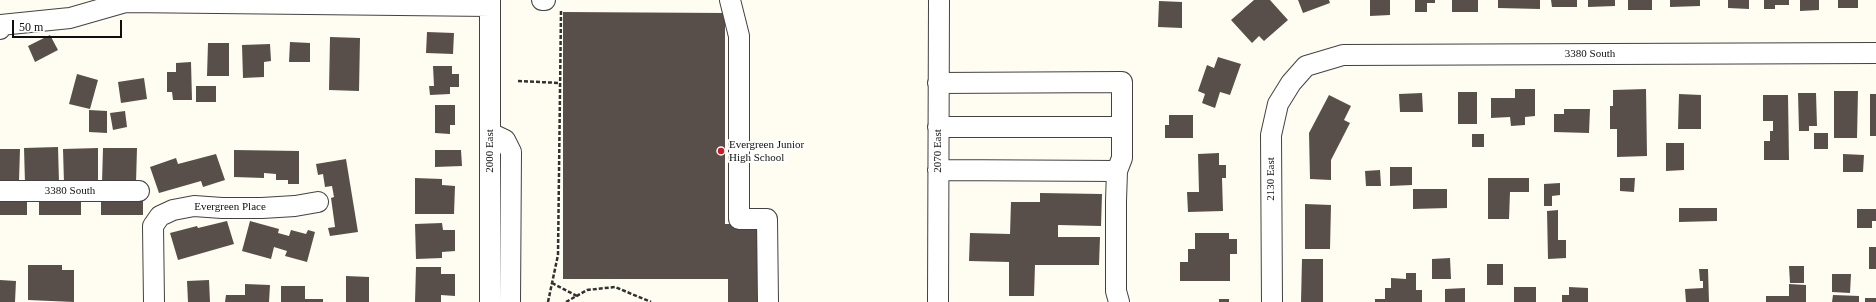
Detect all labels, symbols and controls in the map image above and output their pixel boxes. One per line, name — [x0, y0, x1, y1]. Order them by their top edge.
scale bar — [14, 12, 124, 38]
text: 50 m — [19, 20, 43, 34]
street label: 3380 South — [1565, 47, 1615, 61]
street label: 2000 East — [483, 129, 497, 173]
street label: 2070 East — [931, 129, 945, 173]
place label: Evergreen Junior High School — [729, 138, 804, 164]
marker: Evergreen Junior High School — [716, 146, 726, 156]
street label: 2130 East — [1264, 157, 1278, 201]
street label: 3380 South — [45, 184, 95, 198]
street label: Evergreen Place — [194, 200, 266, 214]

